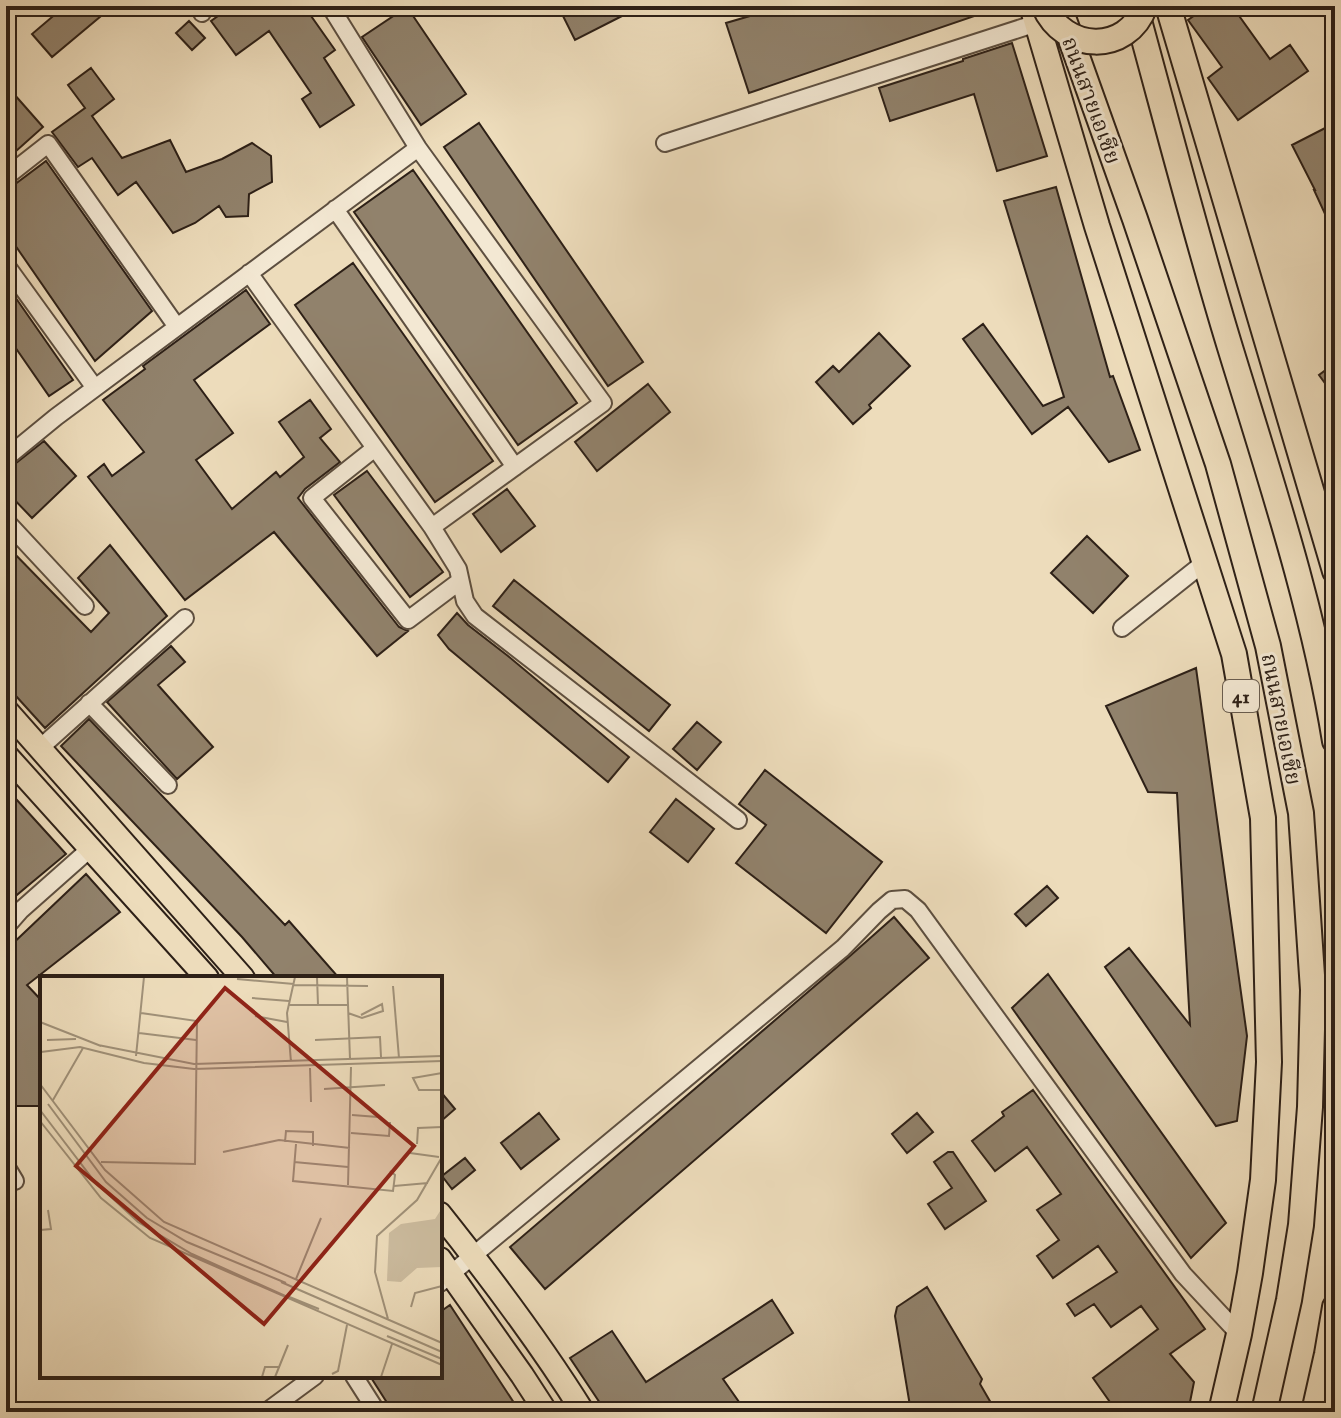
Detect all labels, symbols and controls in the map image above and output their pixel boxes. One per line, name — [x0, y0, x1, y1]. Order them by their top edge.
street label: ถนนสายเอเชีย — [1054, 33, 1126, 168]
street label: ถนนสายเอเชีย — [1254, 651, 1307, 788]
road number: 41 — [1223, 680, 1259, 712]
inset map — [40, 976, 442, 1378]

